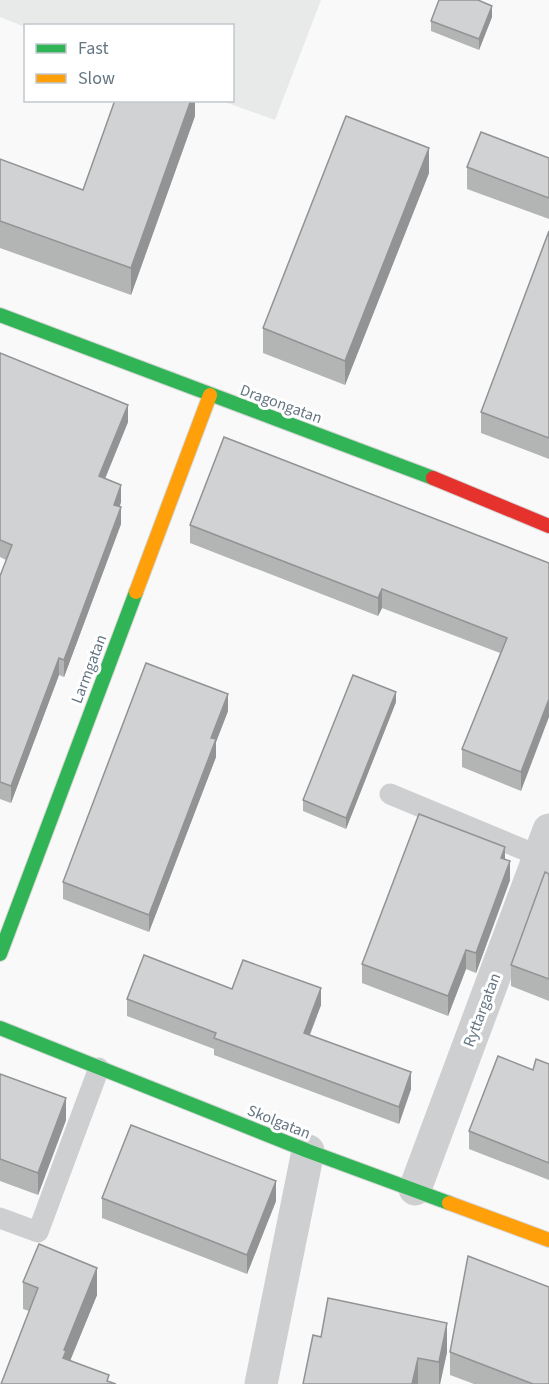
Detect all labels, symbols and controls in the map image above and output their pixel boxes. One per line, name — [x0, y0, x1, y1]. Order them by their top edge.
legend — [24, 24, 234, 102]
text: Fast — [78, 36, 109, 61]
text: Slow — [78, 66, 115, 91]
street label: Dragongatan — [237, 379, 325, 429]
street label: Larmgatan — [66, 631, 112, 707]
street label: Ryttargatan — [458, 970, 506, 1050]
street label: Skolgatan — [244, 1099, 314, 1145]

